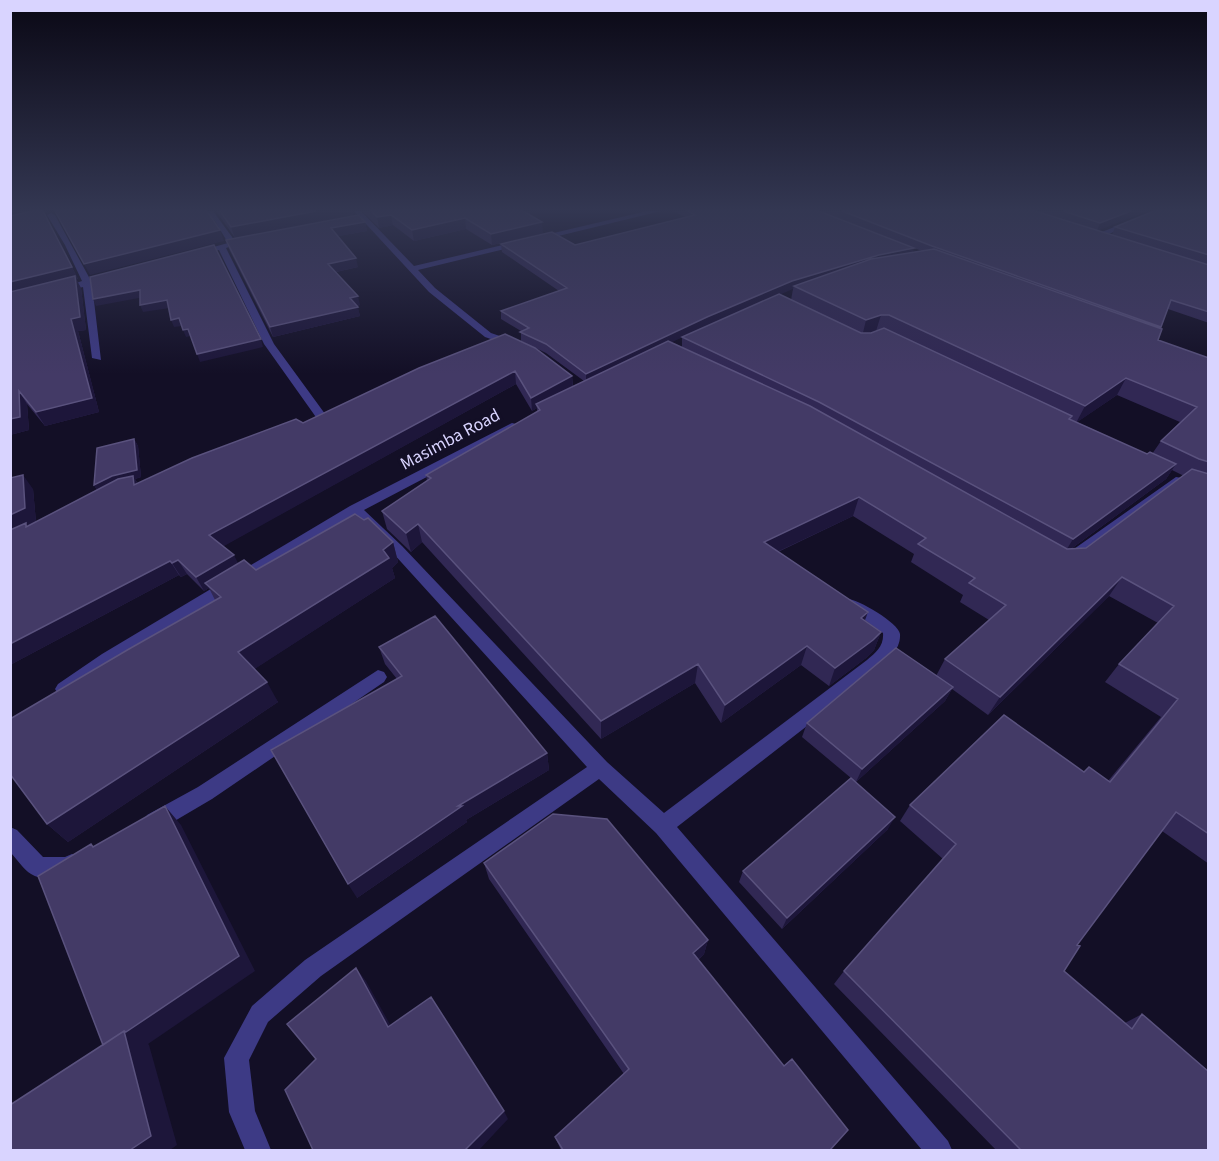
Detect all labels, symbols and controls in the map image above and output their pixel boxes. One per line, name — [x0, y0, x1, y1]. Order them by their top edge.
street label: Masimba Road — [396, 403, 505, 476]

